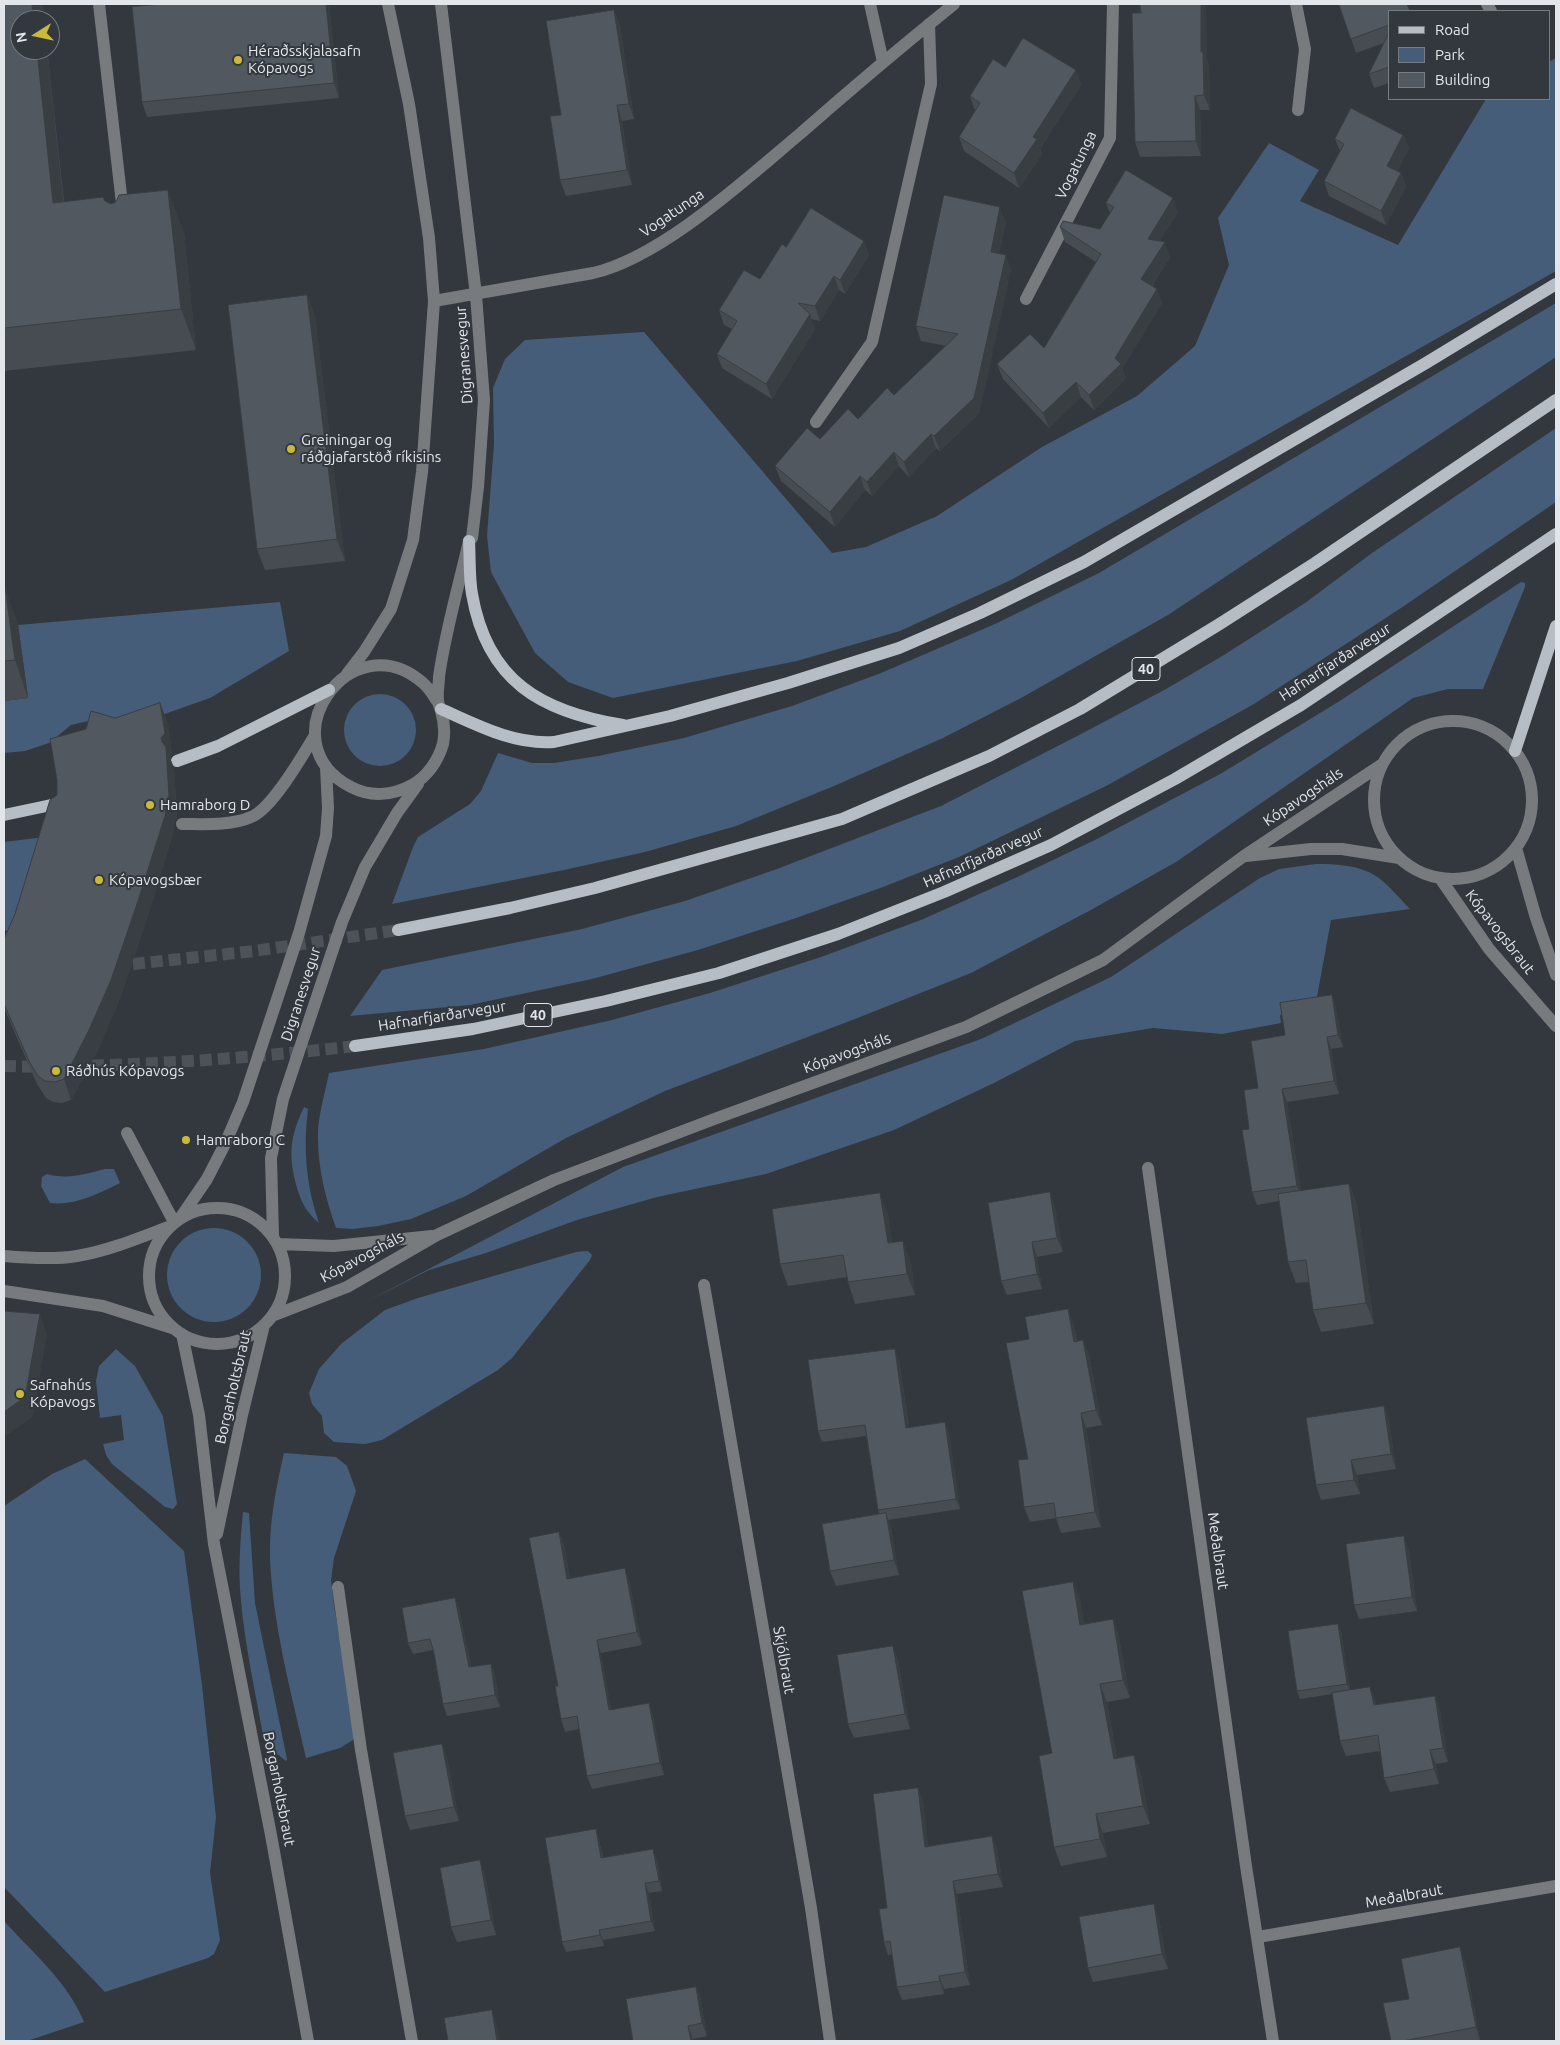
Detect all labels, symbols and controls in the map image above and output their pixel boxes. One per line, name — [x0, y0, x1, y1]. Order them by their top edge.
north arrow — [10, 10, 60, 60]
legend — [1388, 10, 1550, 100]
text: Road — [1435, 21, 1470, 38]
text: N — [12, 31, 30, 44]
place label: Héraðsskjalasafn Kópavogs — [248, 42, 361, 77]
text: Park — [1435, 46, 1465, 63]
marker: Héraðsskjalasafn Kópavogs — [232, 54, 244, 66]
text: Building — [1435, 71, 1490, 88]
street label: Vogatunga — [1052, 128, 1100, 202]
street label: Vogatunga — [637, 185, 707, 241]
street label: Digranesvegur — [452, 305, 476, 405]
place label: Greiningar og ráðgjafarstöð ríkisins — [301, 431, 441, 466]
marker: Greiningar og ráðgjafarstöð ríkisins — [285, 443, 297, 455]
street label: Hafnarfjarðarvegur — [1276, 619, 1394, 705]
road number: 40 — [1132, 658, 1160, 681]
street label: Kópavogsháls — [1260, 764, 1346, 830]
place label: Hamraborg D — [160, 796, 250, 814]
marker: Hamraborg D — [144, 799, 156, 811]
street label: Hafnarfjarðarvegur — [920, 822, 1046, 892]
place label: Kópavogsbær — [109, 871, 202, 889]
marker: Kópavogsbær — [93, 874, 105, 886]
street label: Kópavogsbraut — [1462, 886, 1538, 978]
street label: Digranesvegur — [277, 945, 325, 1043]
street label: Hafnarfjarðarvegur — [377, 997, 507, 1035]
road number: 40 — [524, 1004, 552, 1026]
street label: Kópavogsháls — [801, 1029, 893, 1077]
place label: Ráðhús Kópavogs — [66, 1062, 184, 1080]
marker: Ráðhús Kópavogs — [50, 1065, 62, 1077]
place label: Hamraborg C — [196, 1131, 285, 1149]
marker: Hamraborg C — [180, 1134, 192, 1146]
street label: Kópavogsháls — [317, 1227, 407, 1287]
street label: Borgarholtsbraut — [211, 1328, 255, 1446]
place label: Safnahús Kópavogs — [30, 1376, 95, 1411]
marker: Safnahús Kópavogs — [14, 1388, 26, 1400]
street label: Meðalbraut — [1204, 1511, 1232, 1591]
street label: Skjólbraut — [769, 1625, 799, 1695]
street label: Borgarholtsbraut — [259, 1730, 299, 1848]
street label: Meðalbraut — [1364, 1880, 1444, 1912]

